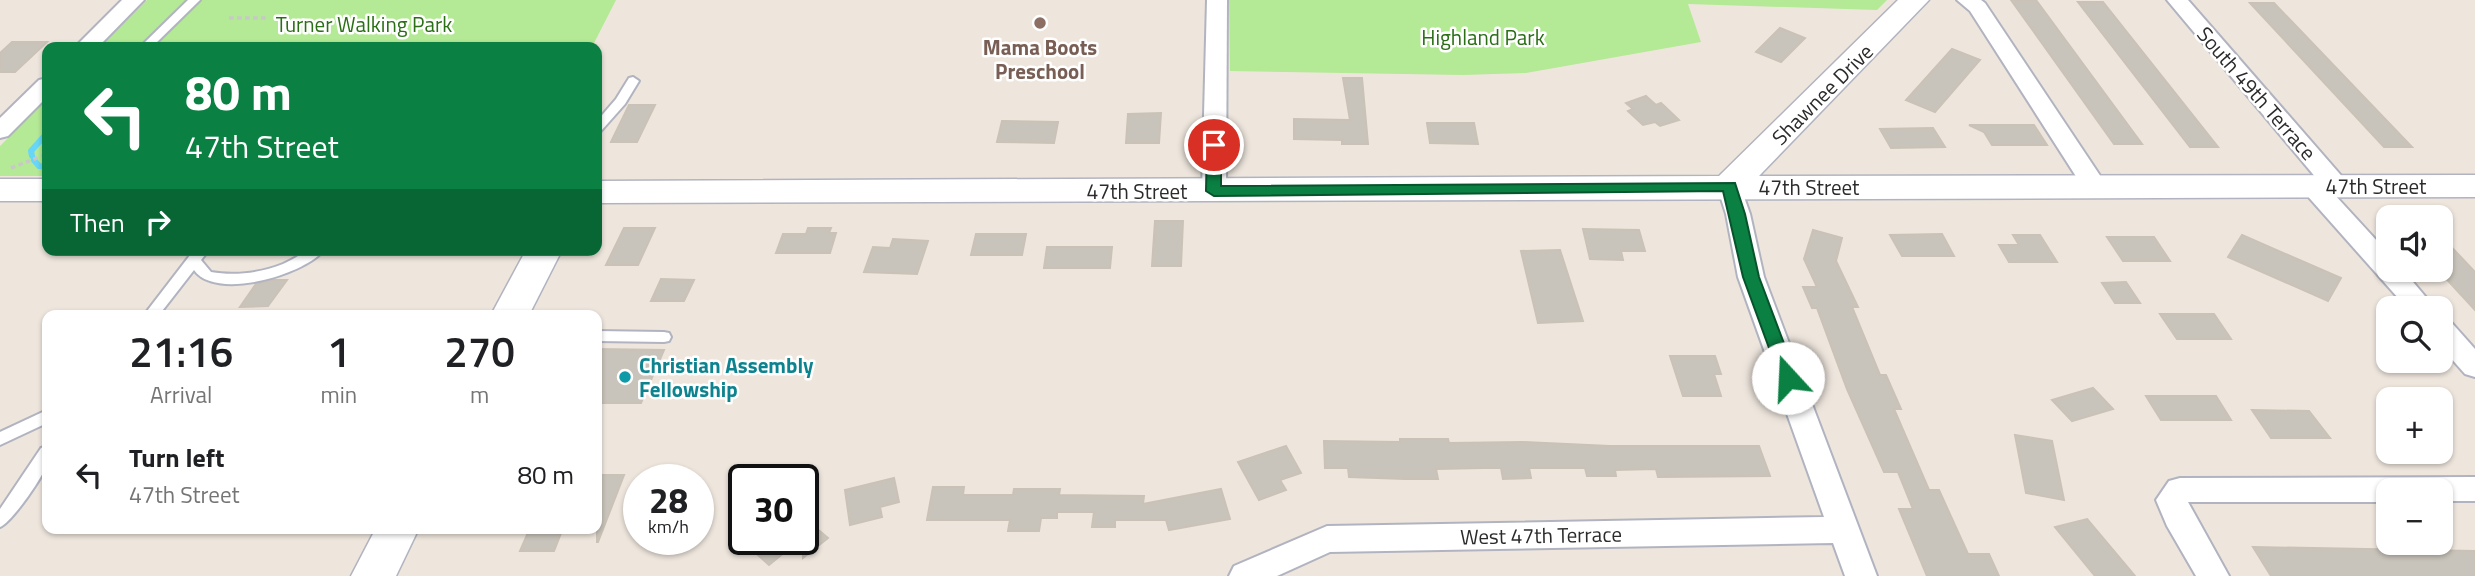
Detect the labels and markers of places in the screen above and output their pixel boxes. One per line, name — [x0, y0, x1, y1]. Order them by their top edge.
marker: Mama Boots Preschool — [1032, 15, 1048, 31]
place label: Mama Boots Preschool — [983, 31, 1097, 87]
pin — [1184, 115, 1244, 175]
place label: Christian Assembly Fellowship — [639, 349, 814, 405]
marker: Christian Assembly Fellowship — [617, 369, 633, 385]

